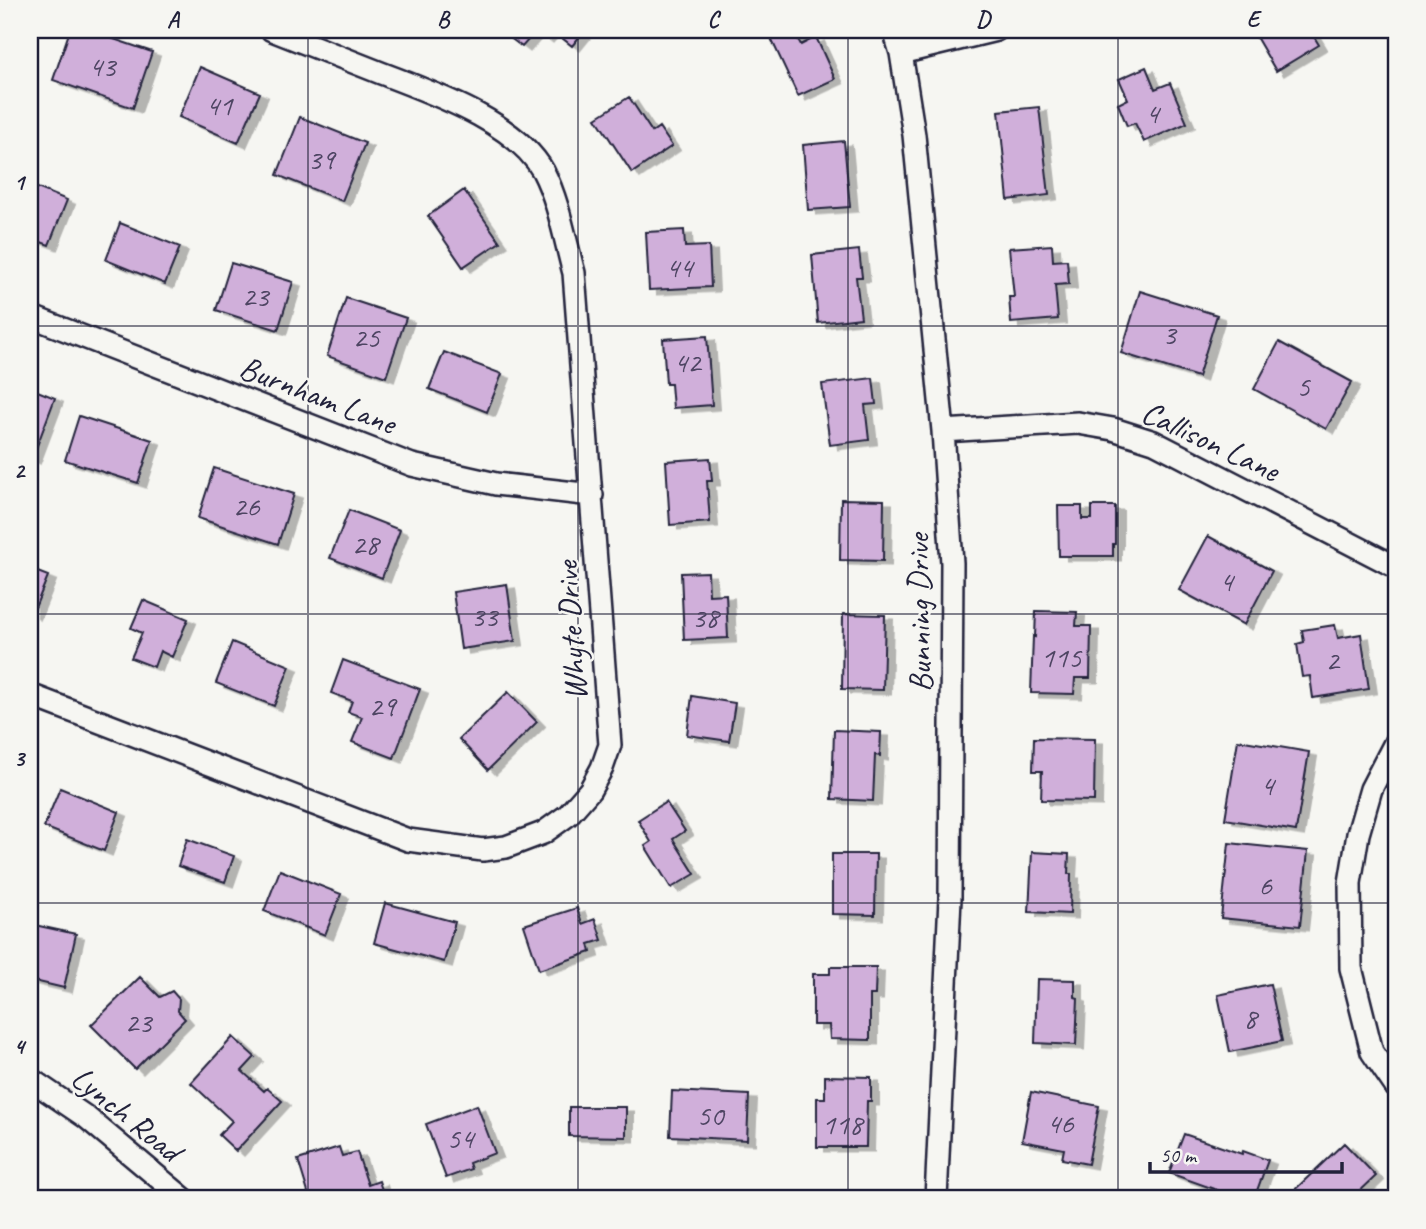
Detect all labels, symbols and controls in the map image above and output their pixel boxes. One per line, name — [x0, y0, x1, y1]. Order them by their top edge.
text: A — [167, 5, 181, 34]
text: B — [437, 5, 451, 34]
text: C — [708, 5, 722, 34]
text: D — [976, 5, 992, 34]
text: E — [1247, 5, 1263, 34]
house number: 43 — [89, 47, 118, 85]
house number: 41 — [206, 86, 234, 124]
house number: 4 — [1145, 94, 1161, 132]
house number: 39 — [308, 140, 337, 178]
text: 1 — [14, 168, 27, 197]
house number: 44 — [666, 248, 695, 286]
house number: 23 — [242, 277, 271, 315]
house number: 3 — [1162, 315, 1178, 353]
house number: 25 — [353, 318, 381, 356]
house number: 42 — [674, 343, 703, 381]
street label: Burnham Lane — [234, 346, 404, 445]
house number: 5 — [1296, 367, 1311, 405]
street label: Callison Lane — [1135, 391, 1288, 492]
text: 2 — [14, 456, 27, 485]
house number: 26 — [233, 487, 261, 525]
house number: 28 — [352, 525, 381, 563]
street label: Bunning Drive — [897, 531, 941, 693]
street label: Whyte Drive — [545, 558, 597, 702]
house number: 4 — [1219, 562, 1235, 600]
house number: 33 — [471, 597, 500, 635]
house number: 38 — [692, 598, 721, 636]
house number: 115 — [1041, 638, 1083, 676]
house number: 2 — [1325, 641, 1341, 679]
house number: 29 — [369, 687, 398, 725]
text: 3 — [14, 744, 27, 773]
house number: 4 — [1260, 766, 1276, 804]
house number: 6 — [1258, 866, 1273, 904]
house number: 8 — [1243, 999, 1259, 1037]
house number: 23 — [125, 1003, 154, 1041]
text: 4 — [14, 1032, 27, 1061]
street label: Lynch Road — [63, 1057, 194, 1174]
house number: 50 — [697, 1096, 726, 1134]
house number: 46 — [1047, 1104, 1075, 1142]
house number: 118 — [822, 1105, 865, 1143]
house number: 54 — [447, 1119, 476, 1157]
scale bar — [1150, 1131, 1342, 1175]
text: 50 m — [1160, 1142, 1198, 1168]

